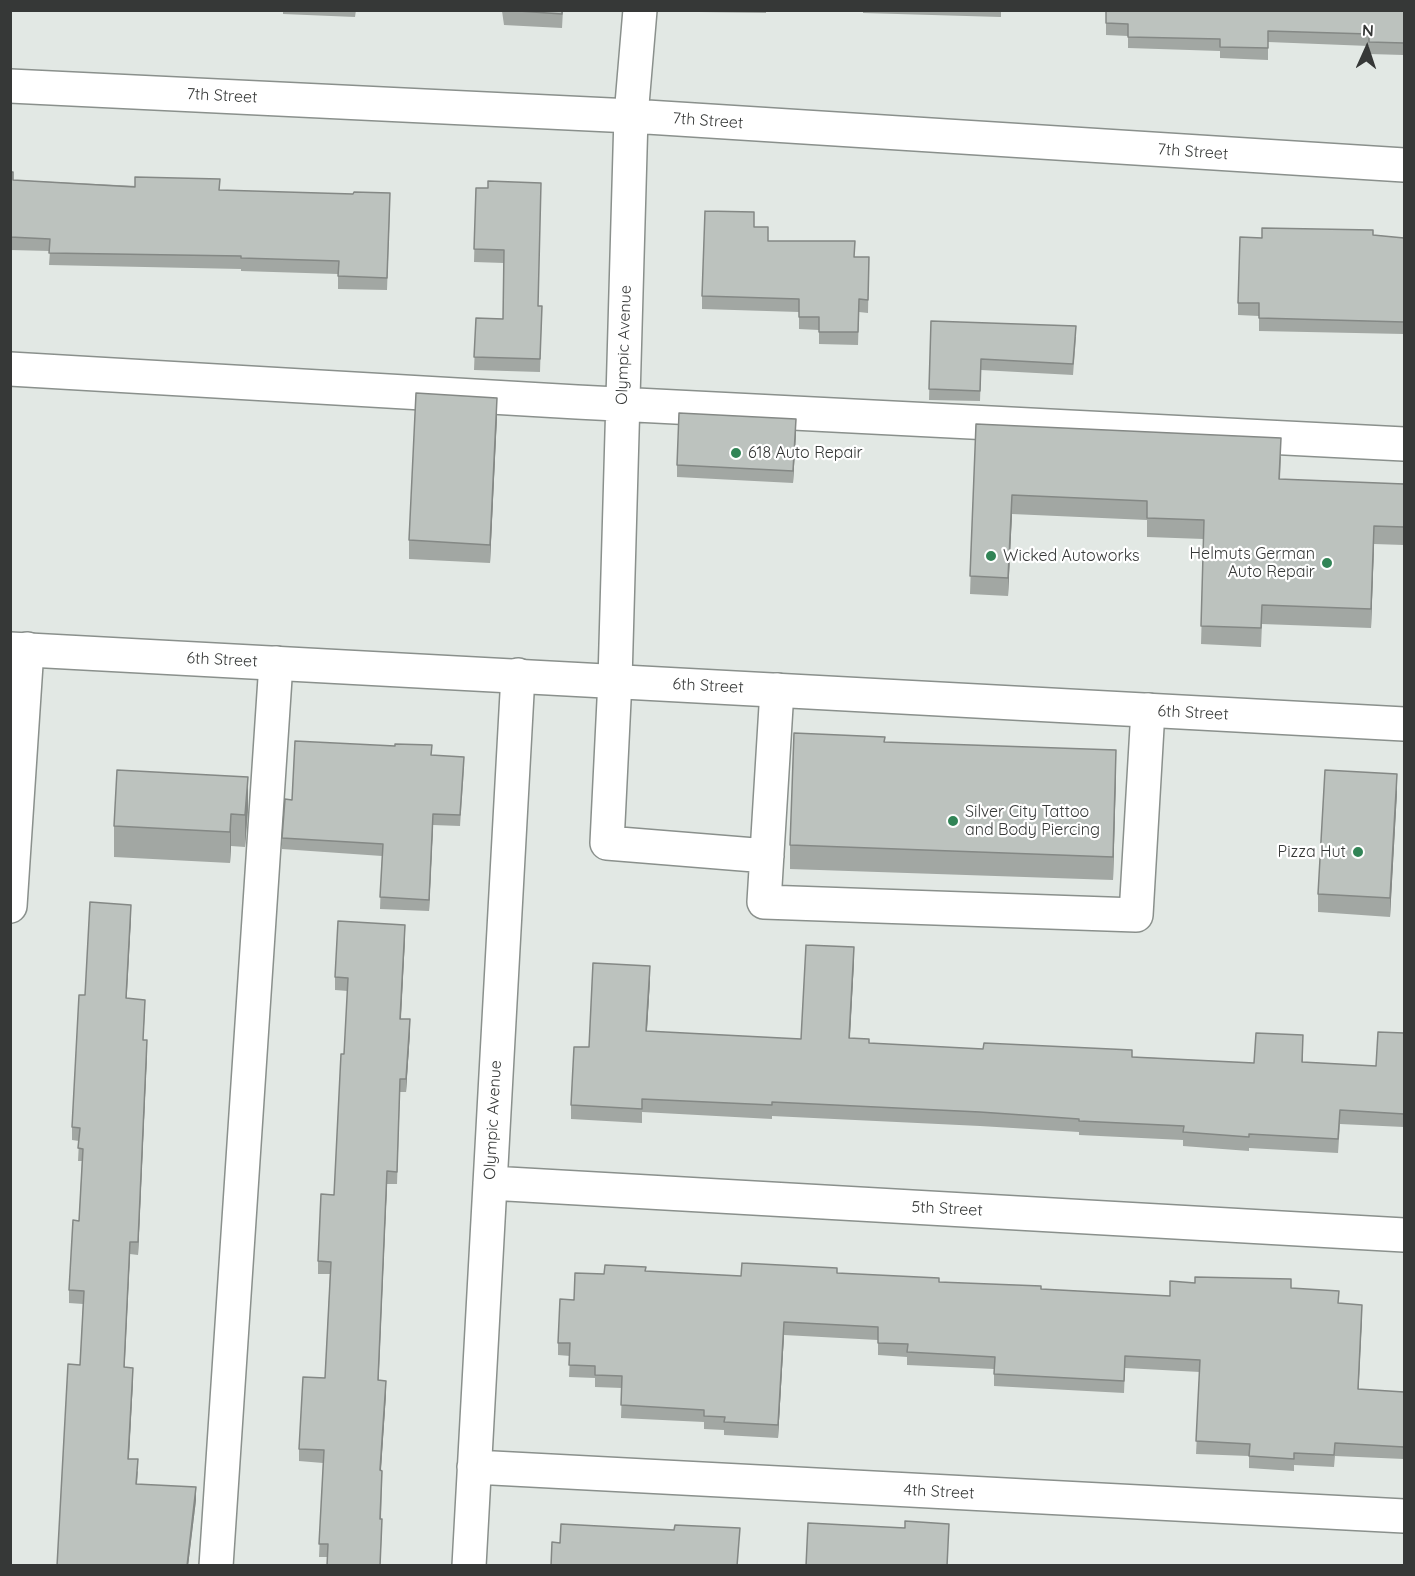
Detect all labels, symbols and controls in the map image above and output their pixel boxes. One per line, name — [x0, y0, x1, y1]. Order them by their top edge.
north arrow — [1337, 18, 1397, 78]
text: N — [1362, 20, 1374, 40]
street label: 7th Street — [186, 85, 258, 107]
street label: 7th Street — [672, 109, 744, 133]
street label: 7th Street — [1157, 140, 1229, 164]
street label: Olympic Avenue — [612, 285, 636, 405]
place label: 618 Auto Repair — [748, 443, 863, 463]
marker: 618 Auto Repair — [729, 446, 743, 460]
place label: Helmuts German Auto Repair — [1190, 544, 1315, 582]
place label: Wicked Autoworks — [1003, 546, 1140, 566]
marker: Wicked Autoworks — [984, 549, 998, 563]
marker: Helmuts German Auto Repair — [1320, 556, 1334, 570]
street label: 6th Street — [186, 649, 258, 671]
street label: 6th Street — [672, 675, 744, 697]
street label: 6th Street — [1157, 702, 1229, 724]
place label: Silver City Tattoo and Body Piercing — [965, 802, 1100, 840]
marker: Silver City Tattoo and Body Piercing — [946, 814, 960, 828]
place label: Pizza Hut — [1278, 842, 1346, 862]
marker: Pizza Hut — [1351, 845, 1365, 859]
street label: Olympic Avenue — [480, 1060, 506, 1180]
street label: 5th Street — [911, 1198, 983, 1220]
street label: 4th Street — [903, 1481, 975, 1503]

